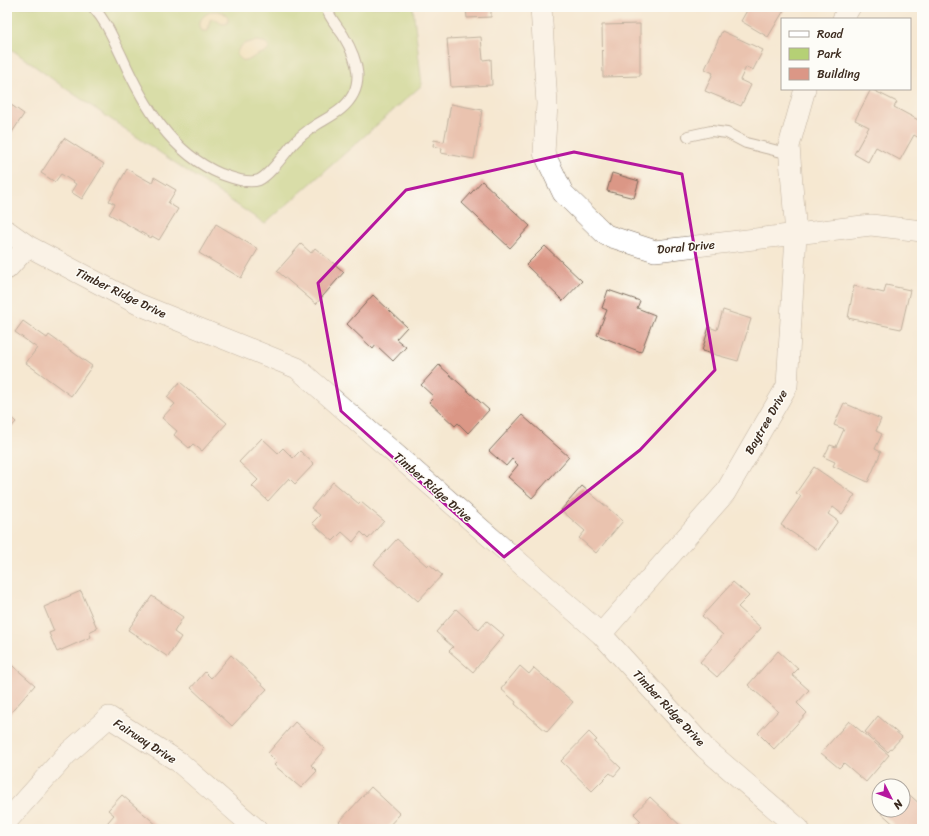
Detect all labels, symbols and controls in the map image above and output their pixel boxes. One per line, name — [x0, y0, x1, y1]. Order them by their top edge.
legend — [781, 18, 911, 90]
text: Road — [817, 23, 844, 45]
text: Park — [817, 43, 842, 65]
text: Building — [817, 63, 860, 85]
street label: Doral Drive — [656, 234, 716, 260]
street label: Timber Ridge Drive — [72, 261, 170, 325]
street label: Baytree Drive — [738, 385, 794, 459]
street label: Timber Ridge Drive — [388, 446, 478, 528]
street label: Timber Ridge Drive — [627, 664, 711, 752]
street label: Fairway Drive — [109, 712, 181, 770]
north arrow — [871, 778, 911, 818]
text: N — [888, 794, 908, 814]

